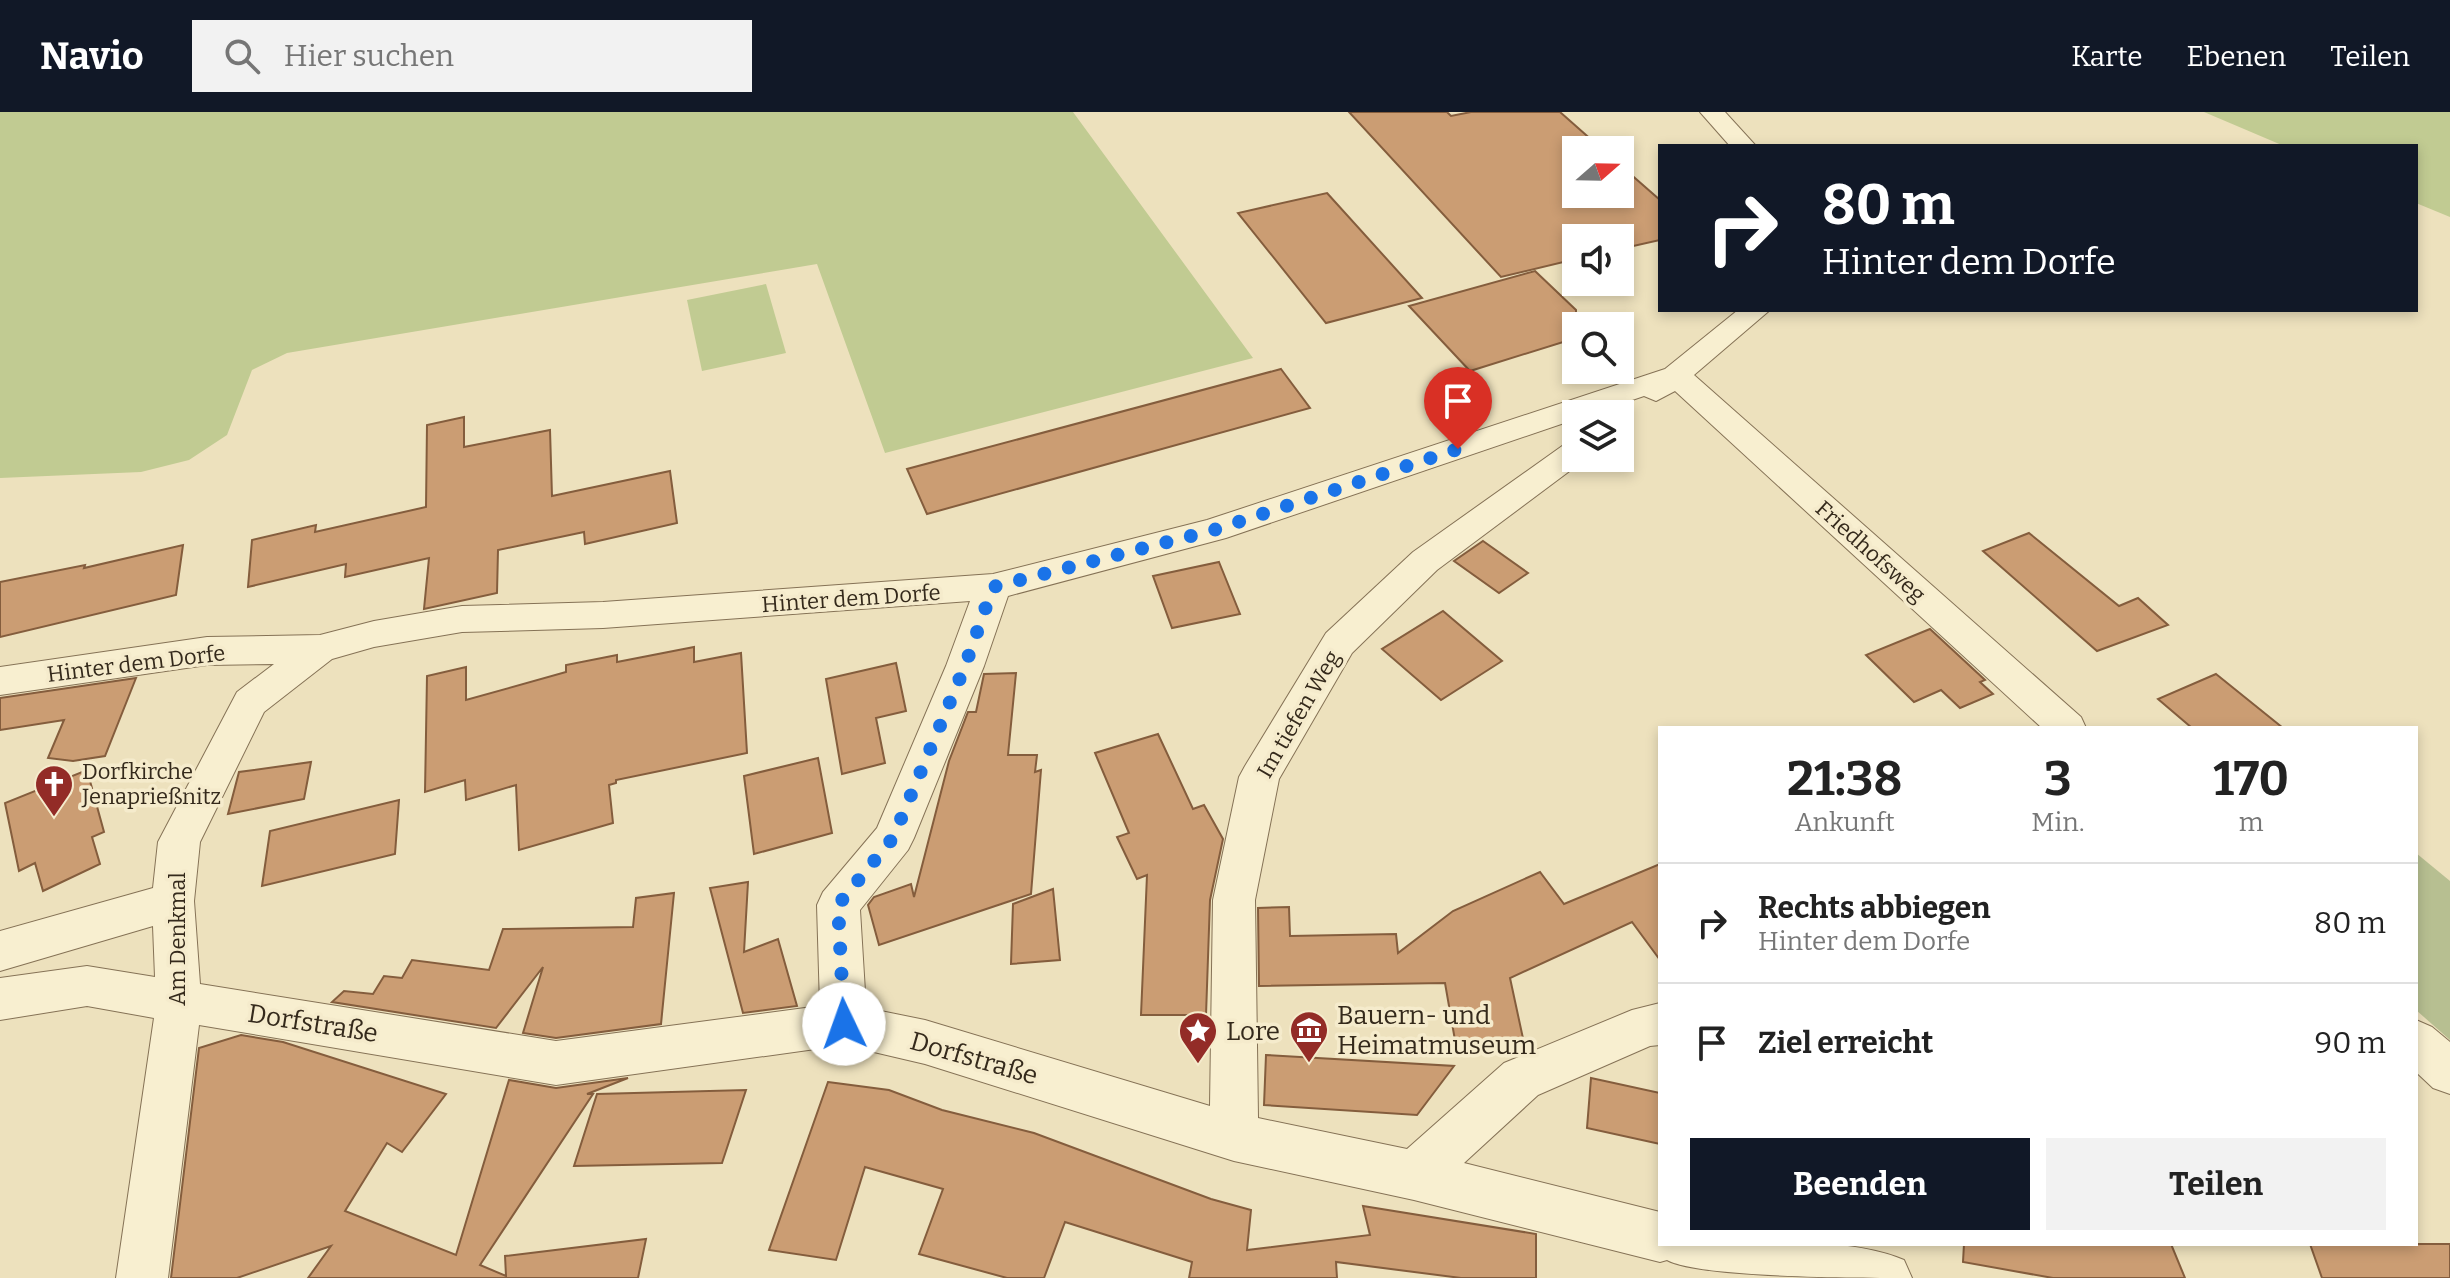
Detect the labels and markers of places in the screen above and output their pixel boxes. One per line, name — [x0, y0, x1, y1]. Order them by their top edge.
pin — [1424, 367, 1492, 449]
place label: Dorfkirche Jenaprießnitz — [81, 758, 221, 810]
church icon: Dorfkirche Jenaprießnitz — [33, 763, 75, 818]
place label: Bauern- und Heimatmuseum — [1337, 1000, 1536, 1061]
museum icon: Bauern- und Heimatmuseum — [1288, 1009, 1330, 1064]
place icon: Lore — [1177, 1010, 1219, 1065]
place label: Lore — [1226, 1016, 1280, 1047]

